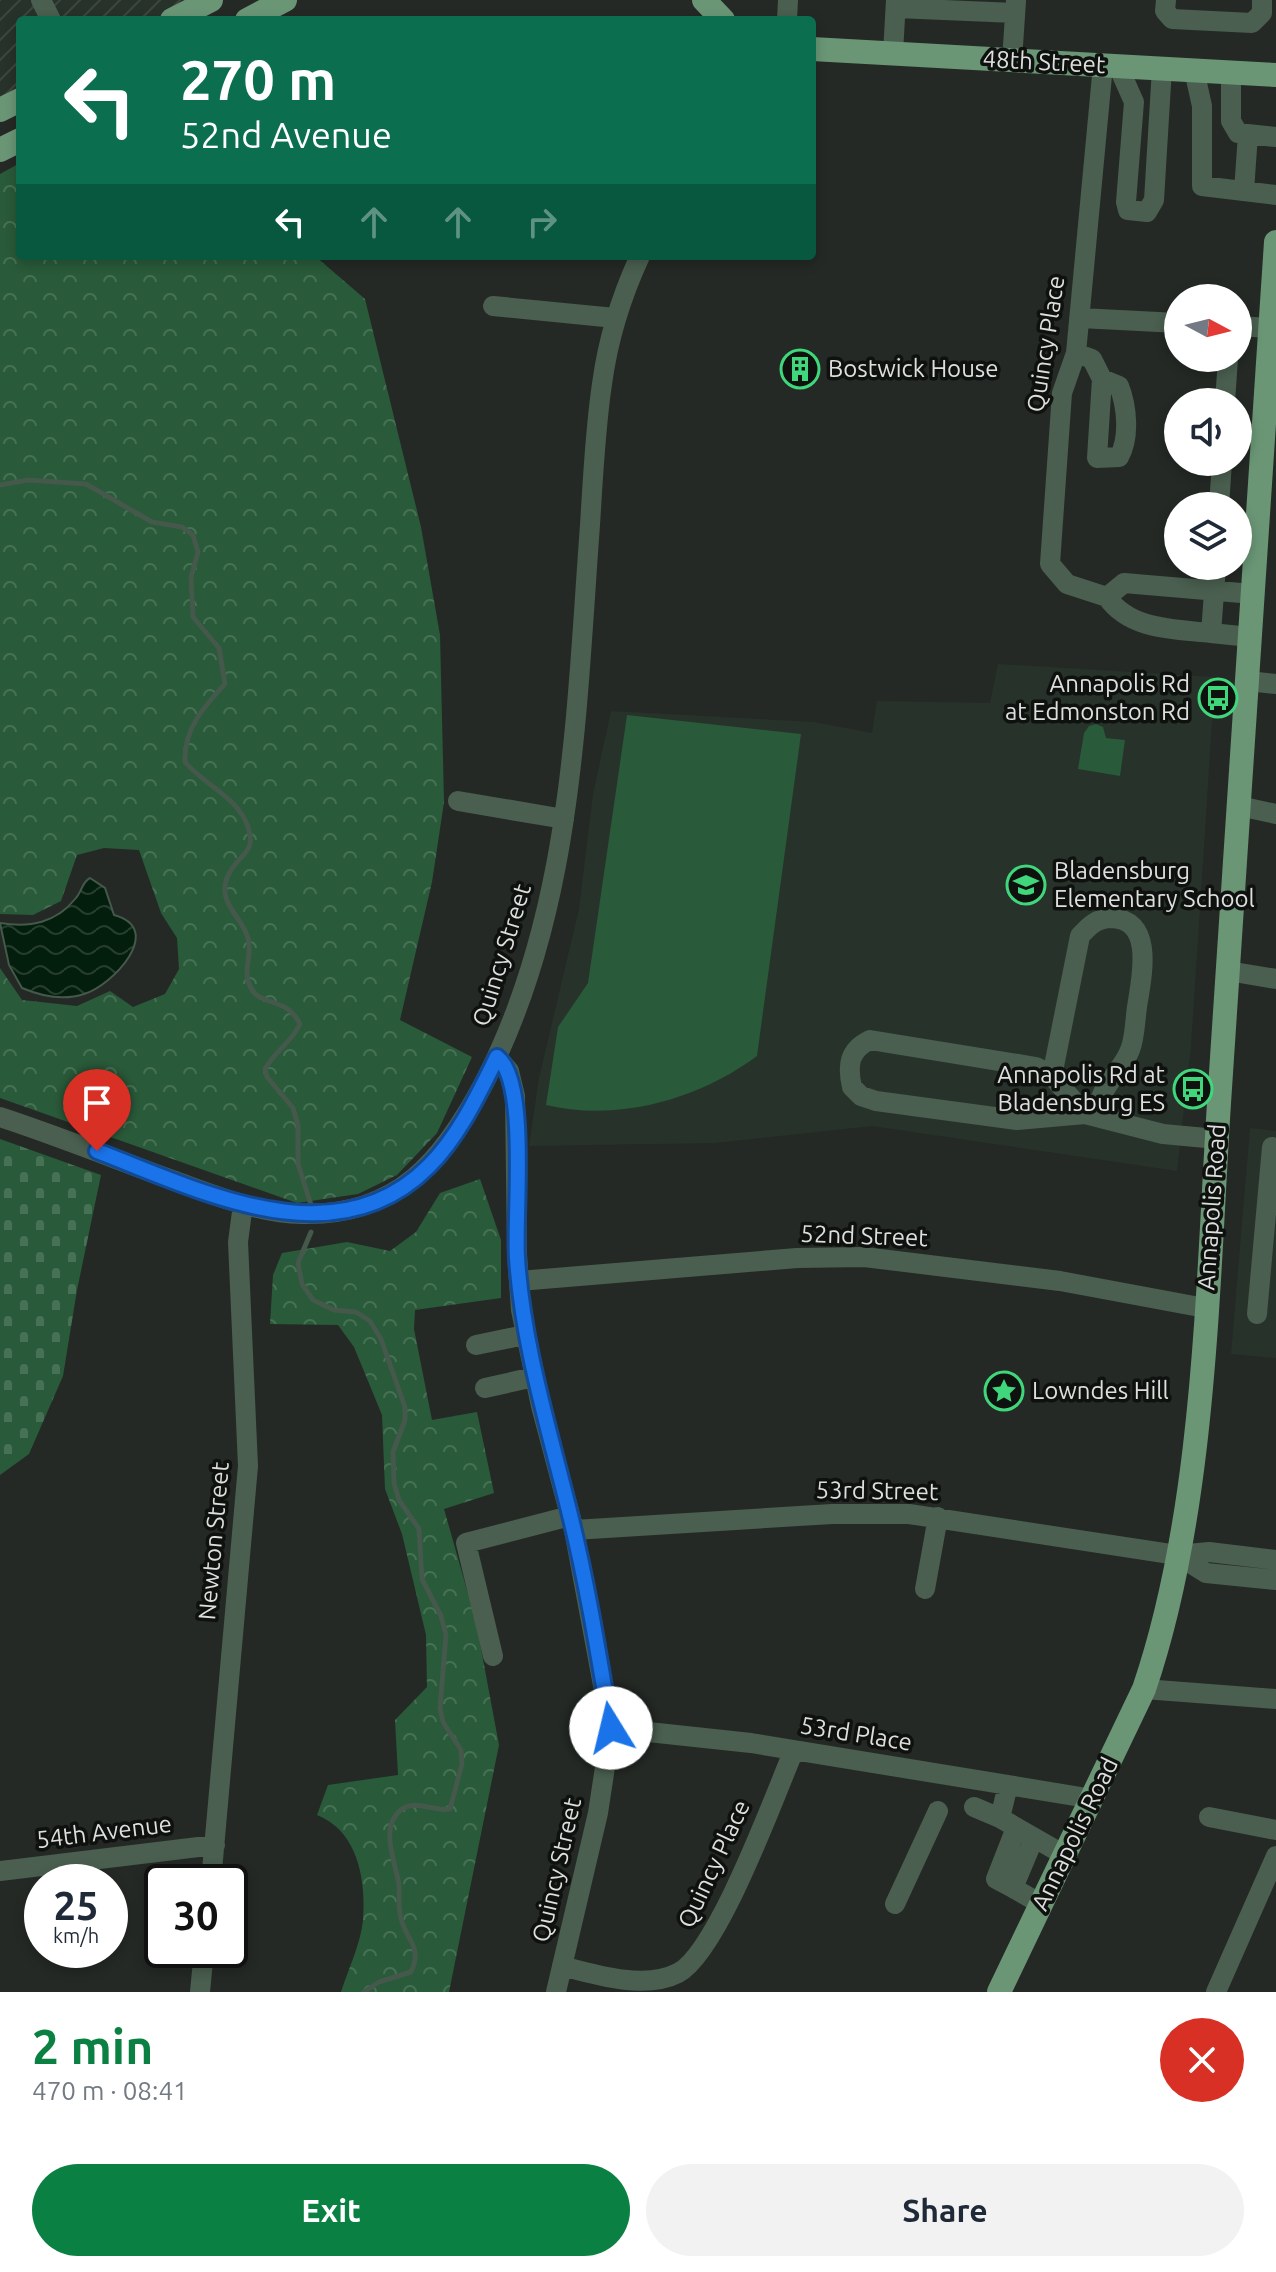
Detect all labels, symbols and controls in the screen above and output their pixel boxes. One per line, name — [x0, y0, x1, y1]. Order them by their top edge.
street label: 48th Street — [982, 45, 1107, 78]
icon: left — [48, 48, 152, 152]
text: 270 m — [180, 48, 336, 111]
text: 52nd Avenue — [180, 114, 392, 155]
icon: left — [268, 200, 312, 244]
icon: ahead — [352, 200, 396, 244]
icon: ahead — [436, 200, 480, 244]
icon: right — [520, 200, 564, 244]
street label: Quincy Place — [1021, 274, 1070, 414]
north arrow — [1164, 284, 1252, 372]
map controls — [1164, 284, 1252, 580]
building icon: Bostwick House — [779, 348, 821, 390]
place label: Bostwick House — [828, 355, 999, 382]
button: sound — [1164, 388, 1252, 476]
button: layers — [1164, 492, 1252, 580]
place label: Annapolis Rd at Edmonston Rd — [1005, 670, 1190, 725]
bus stop icon: Annapolis Rd at Edmonston Rd — [1197, 677, 1239, 719]
place label: Bladensburg Elementary School — [1054, 857, 1255, 912]
school or university icon: Bladensburg Elementary School — [1005, 864, 1047, 906]
street label: Quincy Street — [467, 880, 536, 1029]
place label: Annapolis Rd at Bladensburg ES — [997, 1061, 1166, 1116]
bus stop icon: Annapolis Rd at Bladensburg ES — [1172, 1068, 1214, 1110]
pin — [63, 1069, 131, 1151]
icon: arrive — [75, 1081, 119, 1125]
street label: Annapolis Road — [1192, 1123, 1231, 1291]
street label: 52nd Street — [800, 1220, 929, 1251]
place icon: Lowndes Hill — [983, 1370, 1025, 1412]
place label: Lowndes Hill — [1032, 1377, 1169, 1404]
street label: Newton Street — [193, 1460, 234, 1621]
street label: 53rd Street — [815, 1476, 939, 1505]
position arrow — [569, 1686, 653, 1770]
street label: 53rd Place — [798, 1711, 914, 1756]
street label: Annapolis Road — [1026, 1753, 1123, 1915]
street label: Quincy Street — [527, 1795, 586, 1945]
street label: Quincy Place — [672, 1796, 755, 1932]
street label: 54th Avenue — [35, 1810, 173, 1853]
speed limit sign: 30 — [144, 1864, 248, 1968]
text: 25 — [53, 1883, 99, 1928]
text: km/h — [53, 1924, 99, 1947]
button: close — [1160, 2018, 1244, 2102]
text: 2 min — [32, 2019, 153, 2073]
text: 470 m · 08:41 — [32, 2076, 188, 2105]
button: Exit — [32, 2164, 630, 2256]
button: Share — [646, 2164, 1244, 2256]

